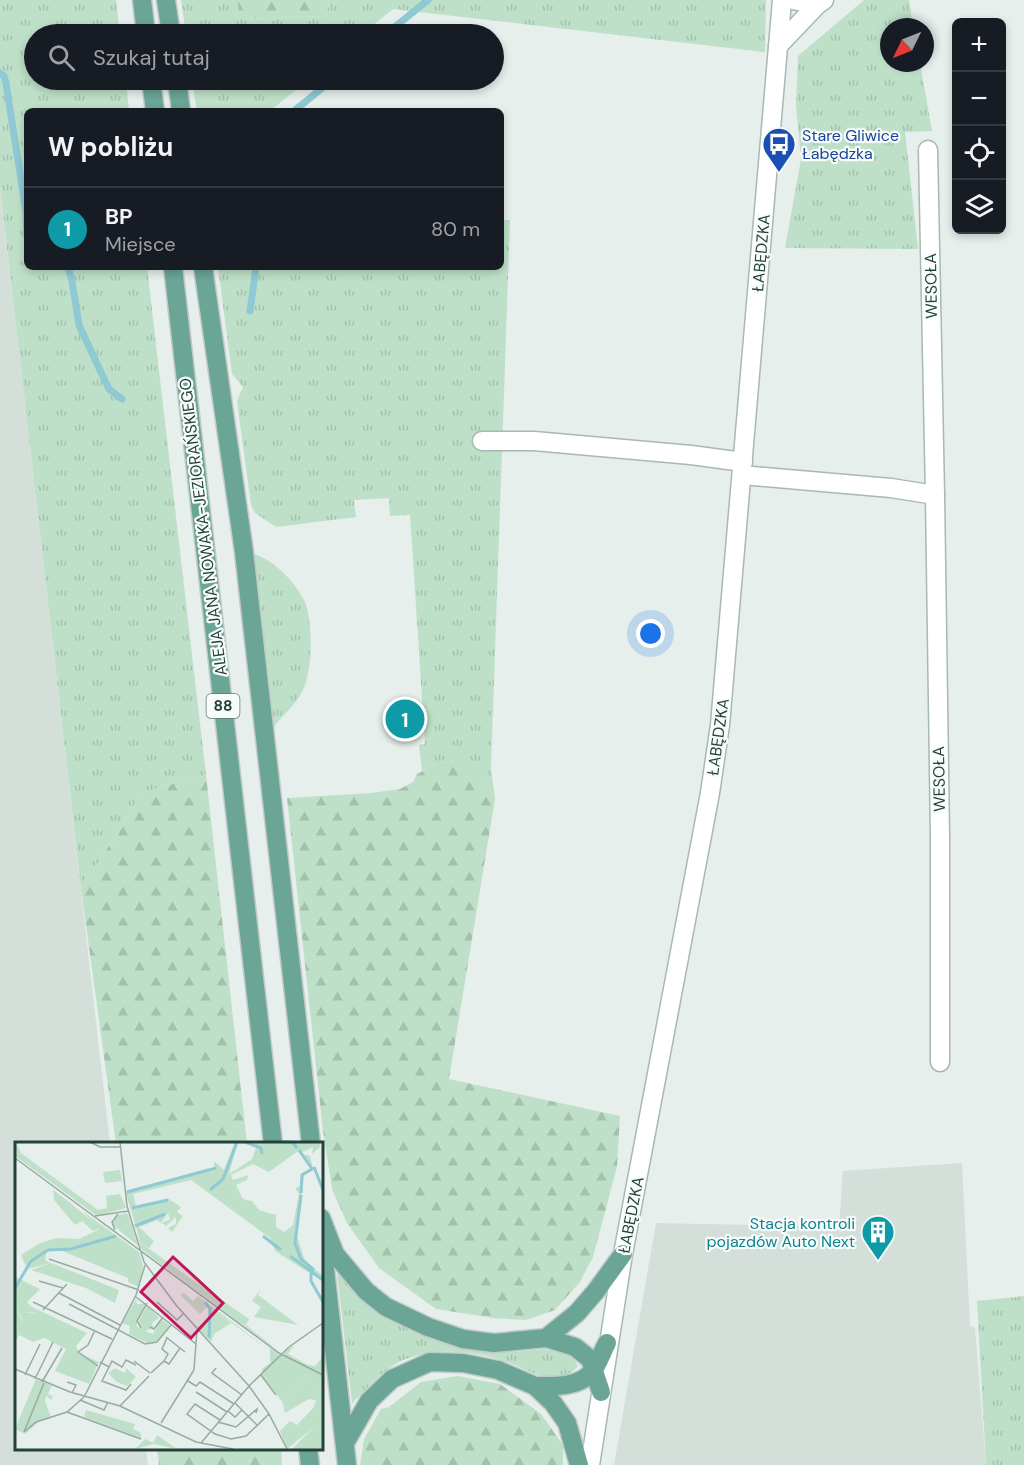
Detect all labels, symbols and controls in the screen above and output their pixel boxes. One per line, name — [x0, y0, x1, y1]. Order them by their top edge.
north arrow — [880, 18, 934, 72]
map controls — [952, 18, 1006, 234]
button: + — [952, 18, 1006, 72]
search box — [24, 24, 504, 90]
icon: search — [45, 41, 78, 74]
text: Szukaj tutaj — [93, 43, 210, 72]
button: − — [952, 72, 1006, 126]
place label: Stare Gliwice Łabędzka — [802, 125, 899, 164]
bus stop icon: Stare Gliwice Łabędzka — [761, 126, 797, 173]
button: locate — [952, 126, 1006, 180]
text: W pobliżu — [48, 130, 173, 164]
button: layers — [952, 180, 1006, 234]
text: BP — [105, 202, 133, 231]
street label: ŁABĘDZKA — [747, 213, 775, 293]
text: 1 — [64, 216, 71, 242]
text: 80 m — [431, 216, 480, 242]
text: Miejsce — [105, 231, 176, 257]
street label: WESOŁA — [920, 253, 942, 319]
street label: ALEJA JANA NOWAKA-JEZIORAŃSKIEGO — [174, 377, 232, 677]
your location — [636, 619, 665, 648]
road number: 88 — [206, 694, 240, 718]
pin: 1 — [386, 696, 424, 742]
street label: ŁABĘDZKA — [702, 697, 734, 777]
street label: WESOŁA — [928, 746, 950, 812]
inset map — [15, 1142, 322, 1450]
street label: ŁABĘDZKA — [613, 1174, 649, 1255]
place label: Stacja kontroli pojazdów Auto Next — [707, 1213, 855, 1252]
building icon: Stacja kontroli pojazdów Auto Next — [860, 1214, 896, 1261]

